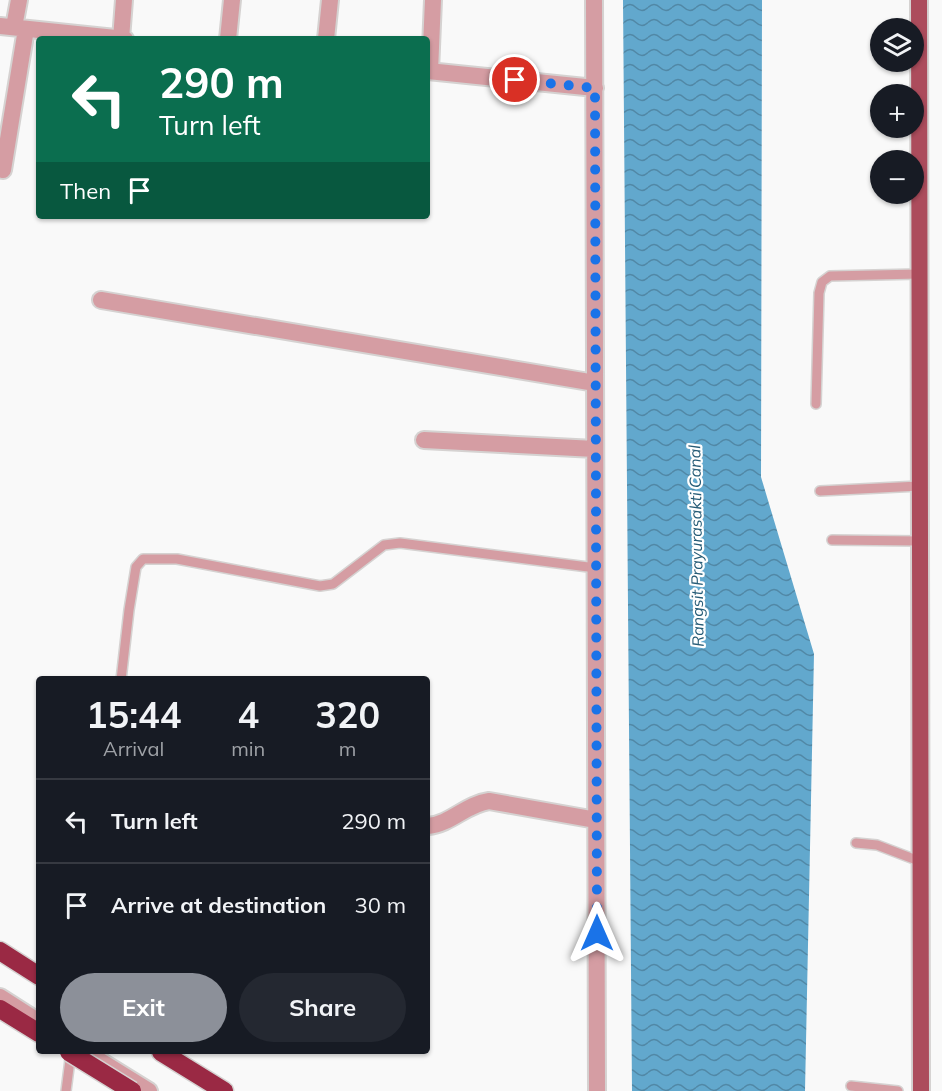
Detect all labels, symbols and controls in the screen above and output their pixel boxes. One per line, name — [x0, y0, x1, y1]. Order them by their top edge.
map controls — [870, 18, 924, 204]
button: layers — [870, 18, 924, 72]
pin — [489, 54, 540, 105]
text: 290 m — [159, 56, 284, 109]
icon: left — [60, 60, 138, 138]
icon: arrive — [498, 63, 531, 96]
button: + — [870, 84, 924, 138]
text: Turn left — [159, 108, 261, 142]
button: − — [870, 150, 924, 204]
icon: arrive — [123, 174, 156, 207]
text: Then — [60, 177, 111, 205]
water label: Rangsit Prayurasakti Canal — [684, 445, 708, 647]
text: 15:44 — [86, 692, 181, 737]
text: 4 — [237, 692, 259, 737]
text: 320 — [315, 692, 380, 737]
text: Arrival — [103, 736, 164, 761]
text: min — [231, 736, 265, 761]
text: m — [339, 736, 356, 761]
icon: left — [60, 805, 93, 838]
text: Turn left — [111, 807, 198, 835]
text: 290 m — [341, 807, 406, 835]
icon: arrive — [60, 889, 93, 922]
text: Arrive at destination — [111, 891, 326, 919]
text: 30 m — [355, 891, 406, 919]
position arrow — [565, 901, 629, 965]
button: Exit — [60, 973, 227, 1042]
button: Share — [239, 973, 406, 1042]

